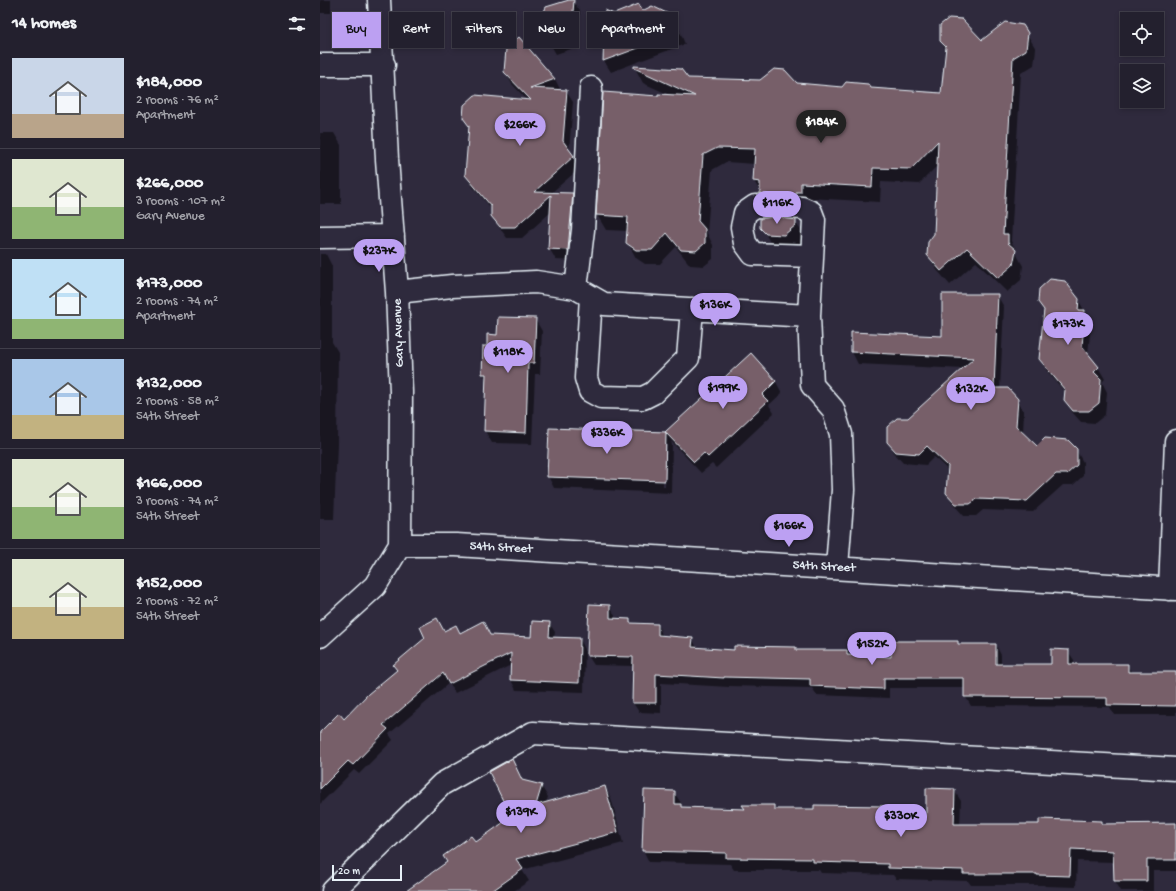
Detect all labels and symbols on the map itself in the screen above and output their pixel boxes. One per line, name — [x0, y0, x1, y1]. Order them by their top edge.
pin: $184K — [793, 110, 849, 144]
pin: $266K — [492, 113, 548, 147]
pin: $116K — [749, 191, 805, 225]
pin: $237K — [351, 239, 407, 273]
pin: $136K — [687, 293, 743, 327]
street label: Gary Avenue — [390, 298, 408, 368]
pin: $173K — [1040, 312, 1096, 346]
pin: $118K — [480, 340, 536, 374]
pin: $199K — [695, 376, 751, 410]
pin: $132K — [943, 377, 999, 411]
pin: $336K — [579, 421, 635, 455]
pin: $166K — [761, 514, 817, 548]
street label: 54th Street — [469, 539, 535, 557]
street label: 54th Street — [792, 558, 858, 576]
pin: $152K — [844, 632, 900, 666]
pin: $139K — [493, 800, 549, 834]
pin: $330K — [873, 804, 929, 838]
scale bar — [332, 863, 402, 882]

